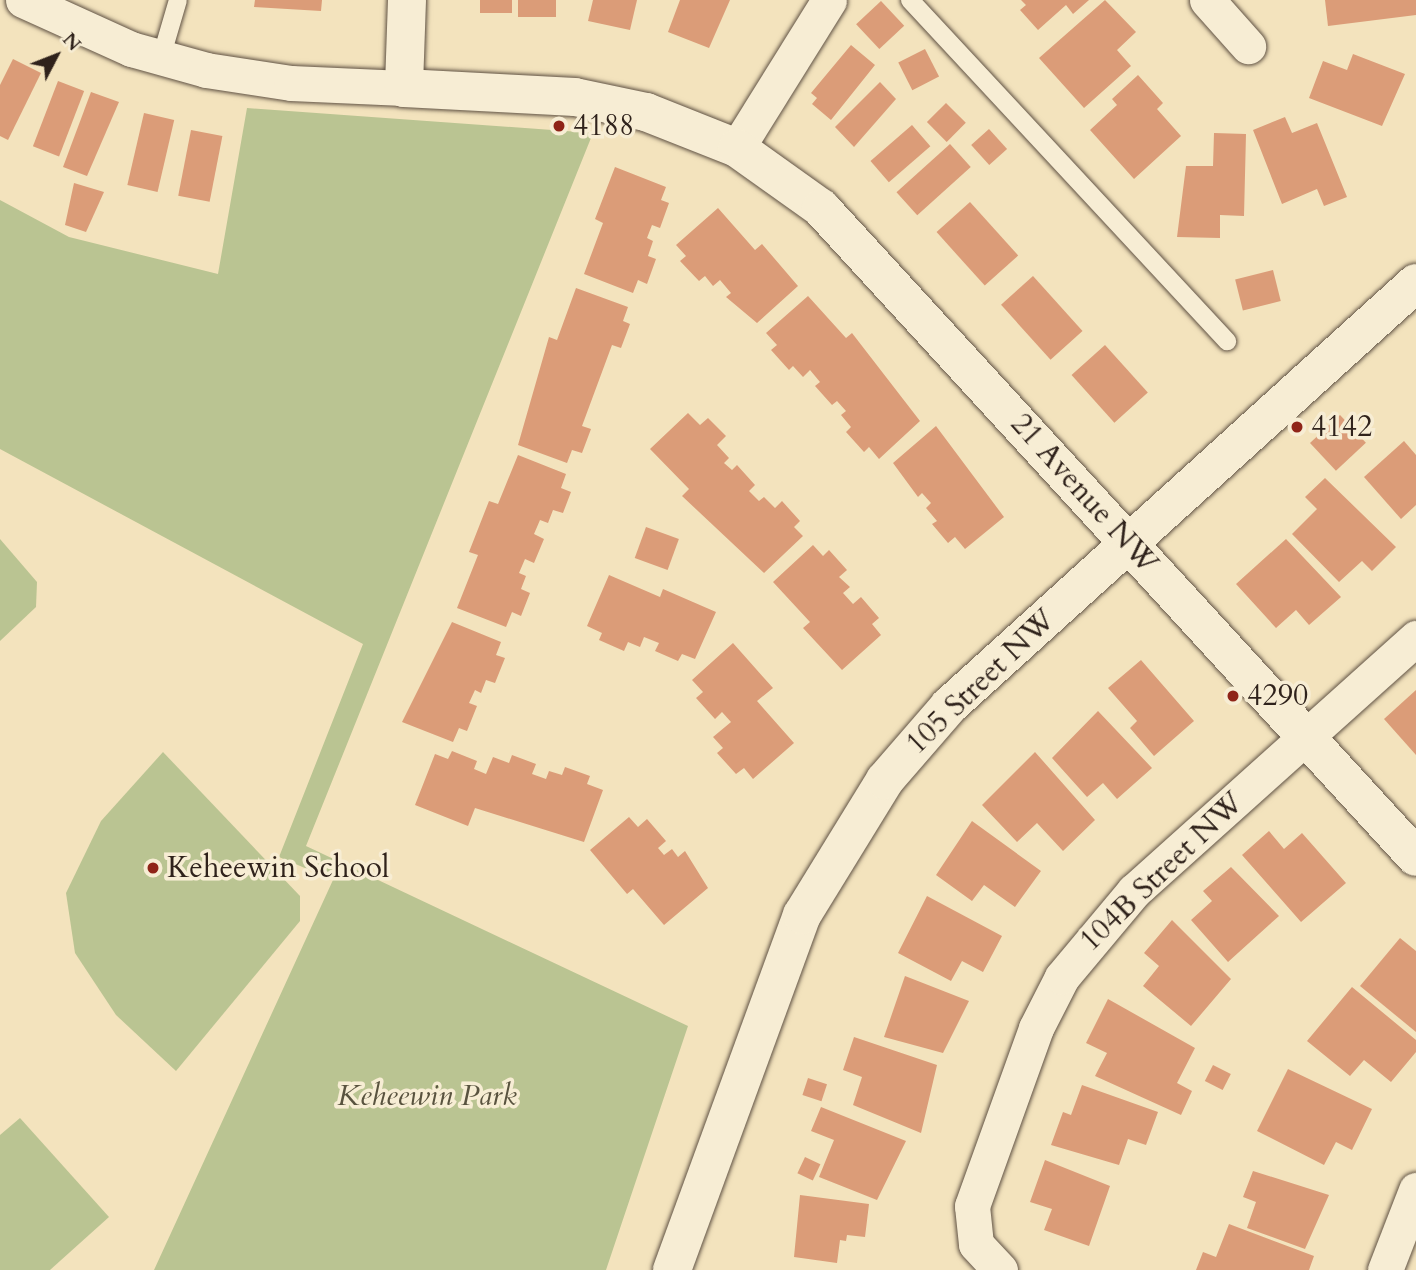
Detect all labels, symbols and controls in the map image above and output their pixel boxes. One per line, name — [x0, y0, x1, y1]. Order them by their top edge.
north arrow — [21, 21, 91, 91]
text: N — [56, 27, 87, 57]
place label: 4188 — [573, 108, 634, 144]
marker: 4188 — [551, 118, 567, 134]
street label: 21 Avenue NW — [1003, 407, 1165, 581]
place label: 4142 — [1311, 409, 1372, 445]
marker: 4142 — [1289, 419, 1305, 435]
street label: 105 Street NW — [899, 602, 1063, 762]
place label: 4290 — [1247, 678, 1308, 714]
marker: 4290 — [1225, 688, 1241, 704]
street label: 104B Street NW — [1073, 785, 1251, 959]
place label: Keheewin School — [167, 850, 389, 886]
marker: Keheewin School — [145, 860, 161, 876]
park label: Keheewin Park — [337, 1078, 517, 1114]

